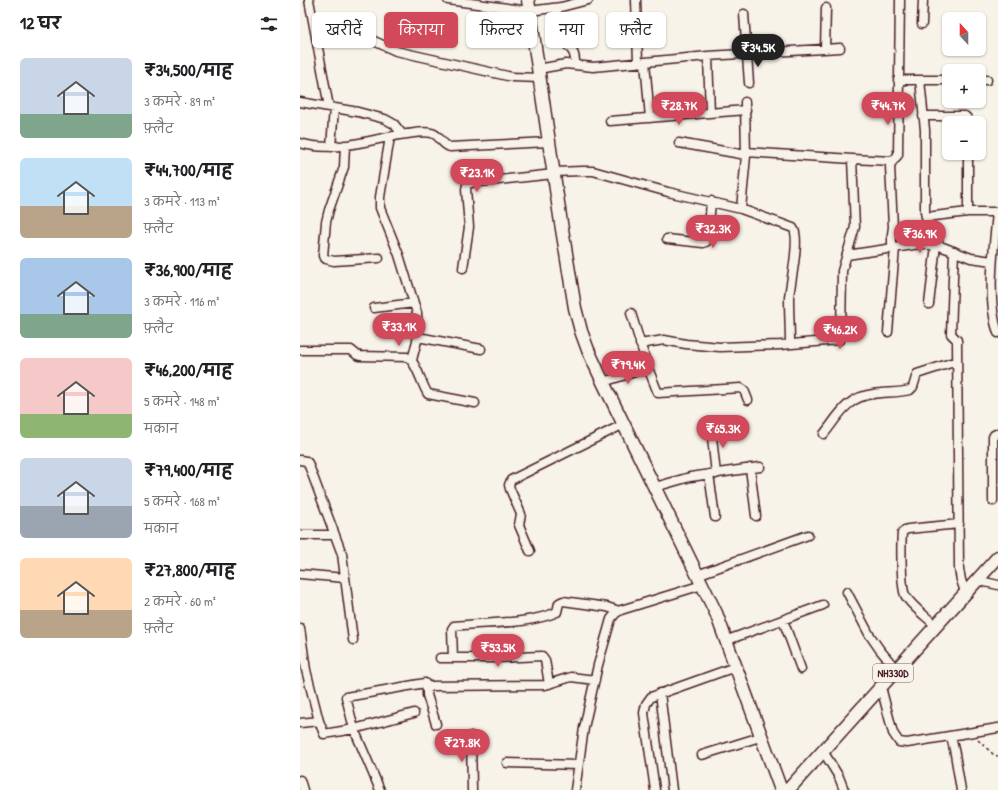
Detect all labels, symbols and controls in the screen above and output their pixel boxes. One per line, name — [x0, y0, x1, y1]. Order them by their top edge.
text: 12 घर — [20, 11, 61, 34]
chip: खरीदें — [312, 12, 376, 48]
chip: किराया — [384, 12, 458, 48]
chip: फ़िल्टर — [466, 12, 537, 48]
chip: नया — [545, 12, 598, 48]
chip: फ़्लैट — [606, 12, 666, 48]
north arrow — [942, 12, 986, 56]
map controls — [942, 12, 986, 160]
icon: filters — [258, 13, 280, 35]
pin: ₹34.5K — [725, 34, 791, 68]
text: ₹34.5K — [741, 38, 775, 56]
text: ₹34,500/माह — [144, 58, 233, 81]
button: + — [942, 64, 986, 108]
icon: home — [52, 74, 100, 122]
text: 3 कमरे · 89 m² — [144, 92, 215, 110]
pin: ₹28.7K — [646, 92, 712, 126]
pin: ₹44.7K — [855, 92, 921, 126]
text: ₹28.7K — [661, 96, 697, 114]
text: ₹44.7K — [871, 96, 905, 114]
button: − — [942, 116, 986, 160]
text: फ़्लैट — [144, 119, 174, 137]
text: ₹44,700/माह — [144, 158, 233, 181]
pin: ₹23.1K — [444, 159, 510, 193]
text: ₹23.1K — [459, 163, 495, 181]
icon: home — [52, 174, 100, 222]
text: 3 कमरे · 113 m² — [144, 192, 220, 210]
pin: ₹32.3K — [680, 215, 746, 249]
text: फ़्लैट — [144, 219, 174, 237]
text: ₹32.3K — [695, 219, 731, 237]
pin: ₹36.9K — [887, 220, 953, 254]
text: ₹36.9K — [903, 224, 937, 242]
text: ₹36,900/माह — [144, 258, 232, 281]
icon: home — [52, 274, 100, 322]
text: 3 कमरे · 116 m² — [144, 292, 219, 310]
pin: ₹33.1K — [366, 313, 432, 347]
pin: ₹46.2K — [807, 316, 873, 350]
text: ₹33.1K — [382, 317, 416, 335]
text: फ़्लैट — [144, 319, 174, 337]
text: ₹46.2K — [823, 320, 857, 338]
pin: ₹79.4K — [595, 351, 661, 385]
text: ₹79.4K — [611, 355, 645, 373]
text: ₹46,200/माह — [144, 358, 233, 381]
icon: home — [52, 374, 100, 422]
text: 5 कमरे · 148 m² — [144, 392, 219, 410]
pin: ₹65.3K — [690, 415, 756, 449]
text: मकान — [144, 419, 178, 437]
text: ₹65.3K — [705, 419, 741, 437]
text: ₹79,400/माह — [144, 458, 232, 481]
icon: home — [52, 474, 100, 522]
text: 5 कमरे · 168 m² — [144, 492, 220, 510]
text: मकान — [144, 519, 178, 537]
text: ₹27,800/माह — [144, 558, 235, 581]
icon: home — [52, 574, 100, 622]
text: 2 कमरे · 60 m² — [144, 592, 216, 610]
text: फ़्लैट — [144, 619, 174, 637]
pin: ₹53.5K — [465, 634, 531, 668]
text: ₹53.5K — [480, 638, 516, 656]
road number: NH330D — [873, 664, 913, 682]
pin: ₹27.8K — [429, 729, 495, 763]
text: ₹27.8K — [444, 733, 480, 751]

